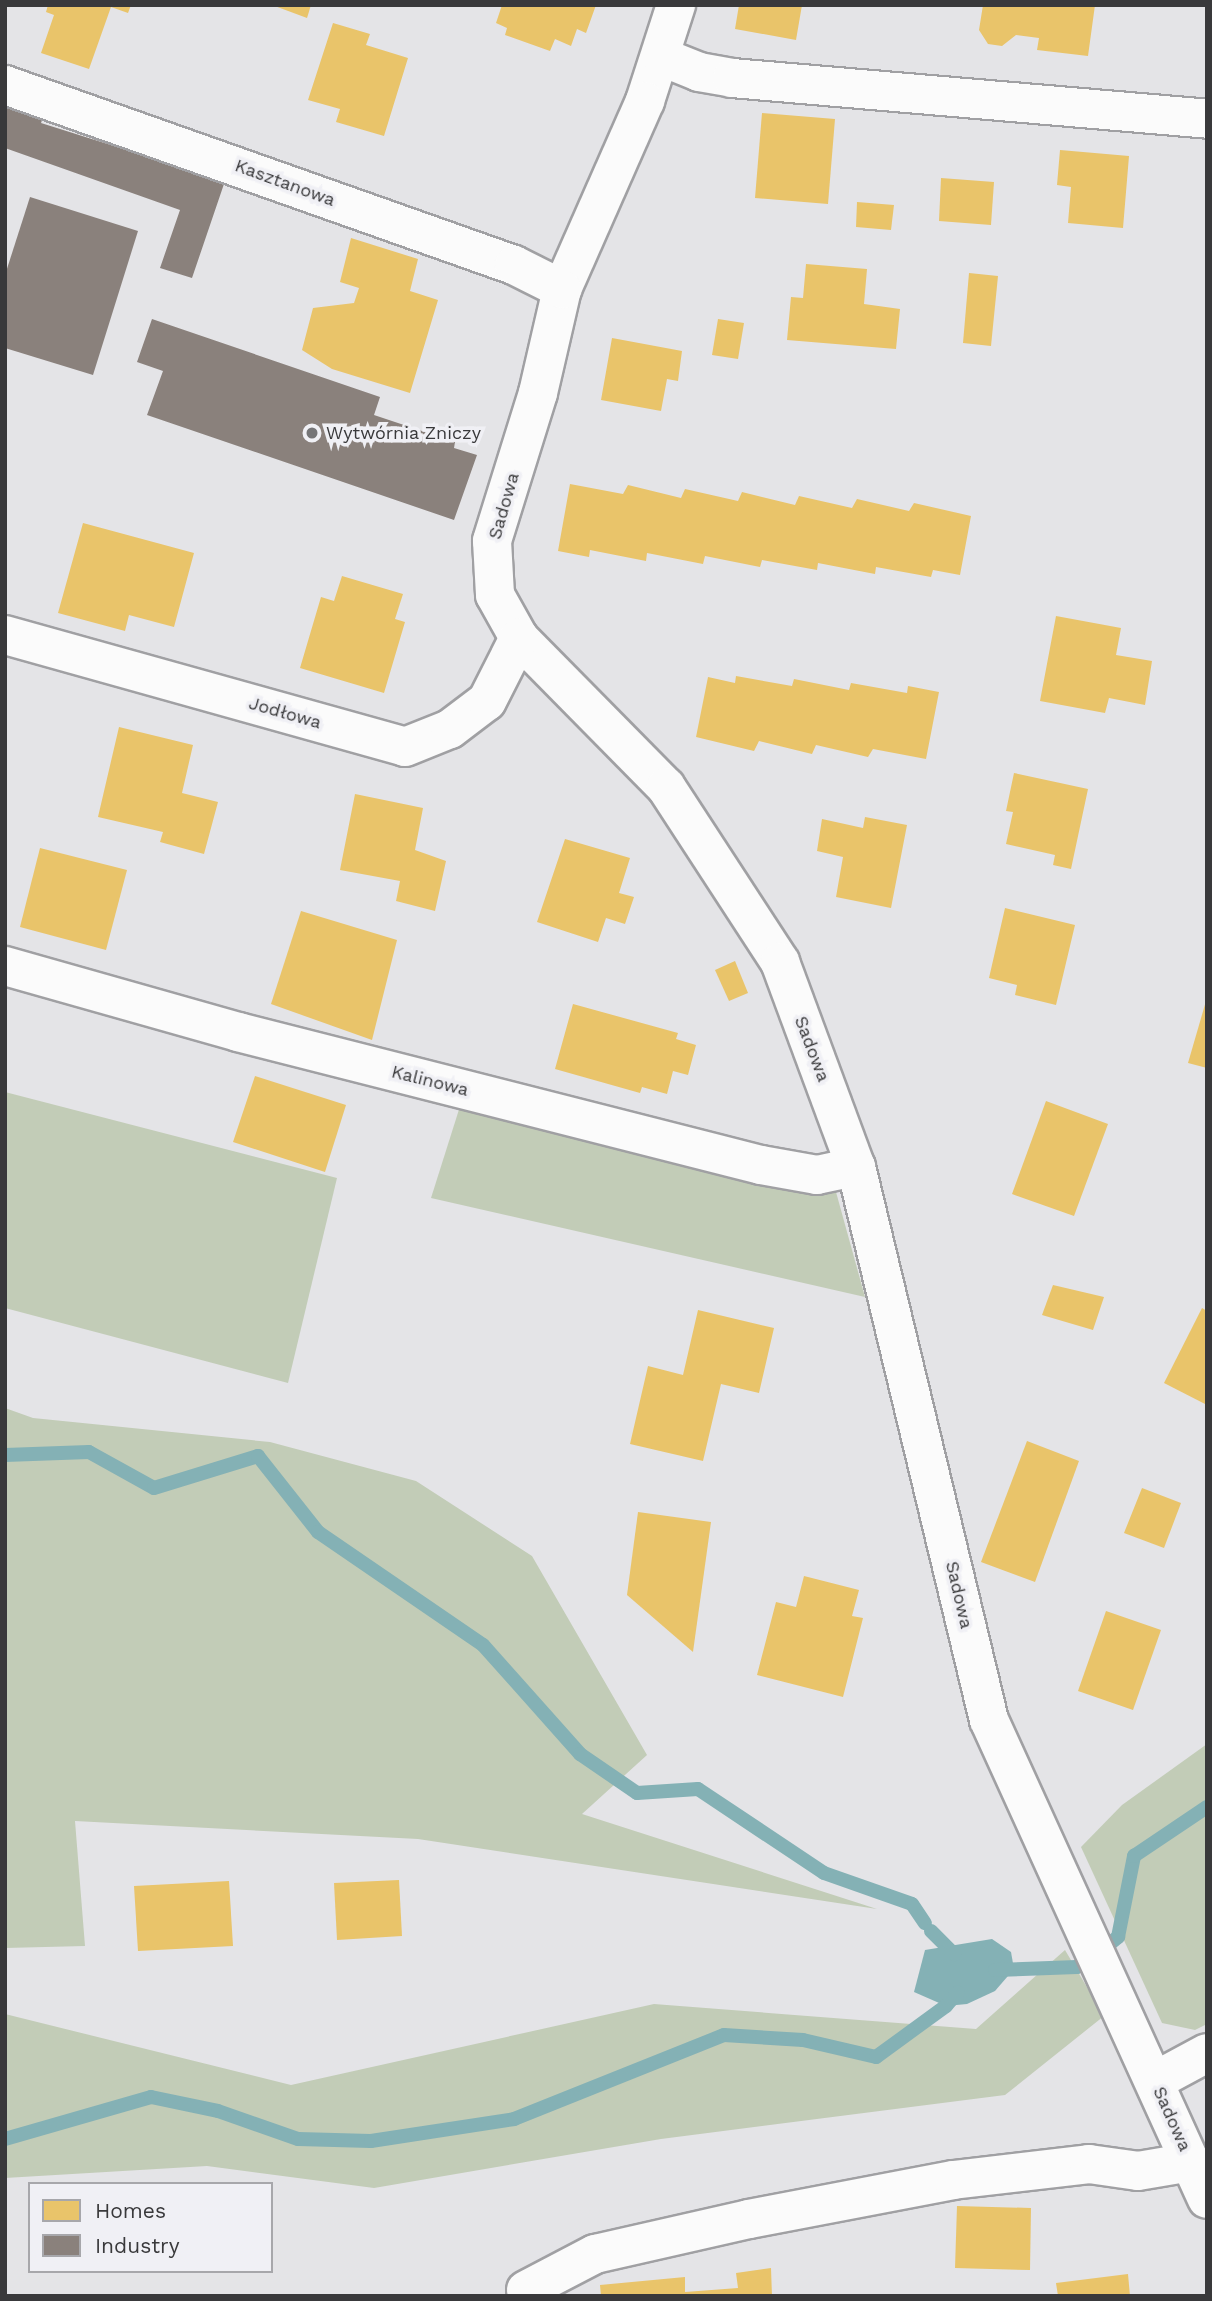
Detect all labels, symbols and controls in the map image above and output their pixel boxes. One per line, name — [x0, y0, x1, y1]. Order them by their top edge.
street label: Kasztanowa — [232, 155, 338, 211]
place label: Wytwórnia Zniczy — [326, 422, 481, 444]
marker: Wytwórnia Zniczy — [304, 425, 320, 441]
street label: Sadowa — [484, 470, 524, 542]
street label: Jodłowa — [246, 692, 324, 734]
street label: Sadowa — [790, 1013, 834, 1085]
street label: Kalinowa — [389, 1061, 471, 1101]
street label: Sadowa — [941, 1559, 977, 1631]
street label: Sadowa — [1148, 2083, 1196, 2155]
legend — [28, 2182, 273, 2273]
text: Homes — [95, 2198, 166, 2223]
text: Industry — [95, 2233, 180, 2258]

